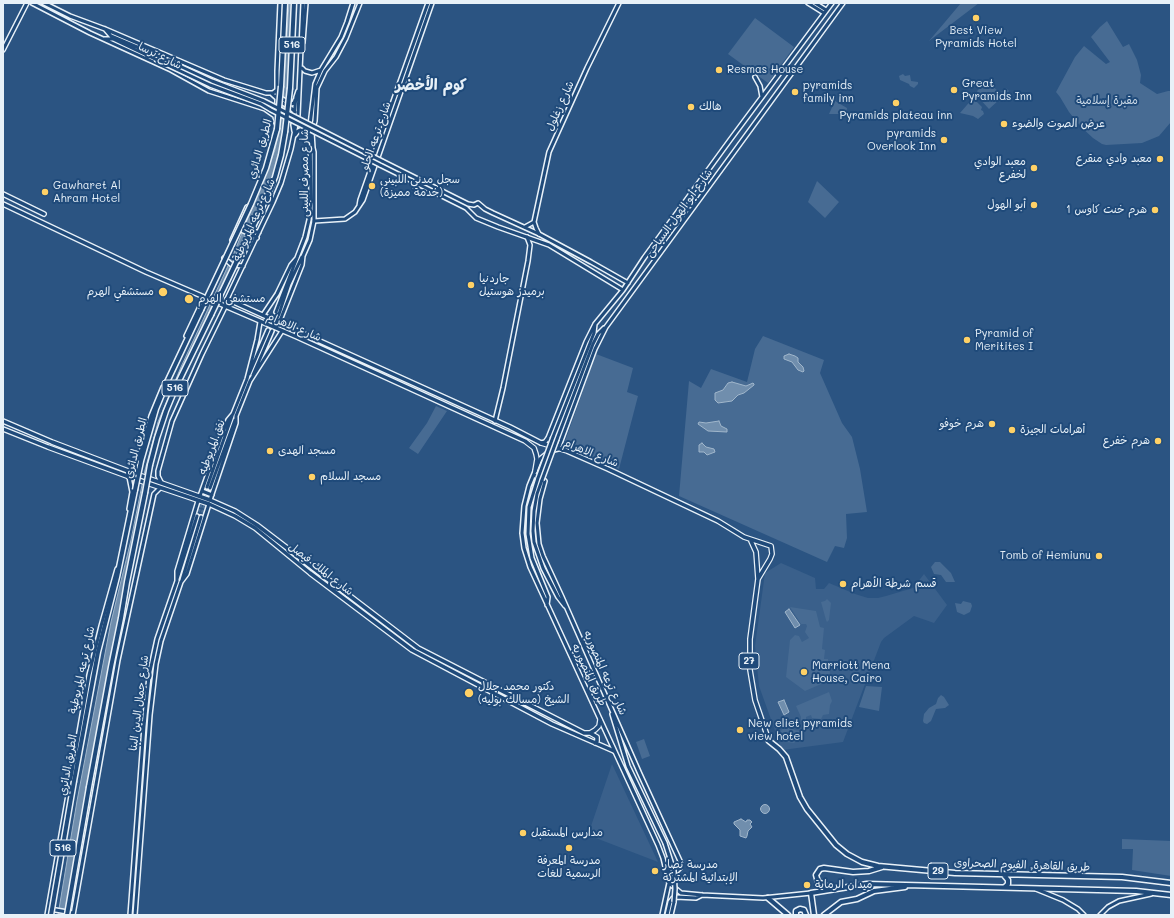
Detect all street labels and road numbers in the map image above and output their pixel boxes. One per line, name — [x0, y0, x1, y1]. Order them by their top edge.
road number: 516 — [279, 37, 305, 53]
street label: شارع ترسا — [136, 40, 184, 72]
street label: شارع زغلول — [543, 79, 577, 133]
street label: شارع ترعه الحلو — [358, 100, 394, 172]
street label: الطريق الدائري — [245, 117, 275, 181]
street label: شارع مصرف اللبينى — [298, 129, 312, 217]
street label: شارع أبو الهول السياحى — [643, 166, 715, 260]
street label: شارع ترعه المريوطية — [230, 177, 278, 263]
street label: شارع الاهرام — [265, 310, 323, 344]
road number: 516 — [162, 380, 188, 396]
street label: الطريق الدائري — [122, 416, 150, 480]
street label: نفق المريوطيه — [196, 418, 228, 476]
street label: شارع الاهرام — [562, 436, 620, 470]
street label: شارع الملك فيصل — [286, 540, 356, 598]
street label: شارع ترعه المريوطية — [66, 625, 98, 715]
street label: شارع ترعه المنصوريه — [580, 629, 630, 717]
street label: طريق المنصوريه — [569, 642, 609, 708]
road number: 27 — [739, 653, 759, 669]
street label: شارع جمال الدين البنا — [127, 654, 151, 752]
street label: الطريق الدائري — [56, 733, 80, 797]
road number: 516 — [50, 840, 76, 856]
street label: طريق القاهرة, الفيوم الصحراوى — [954, 856, 1090, 874]
road number: 29 — [928, 863, 948, 879]

